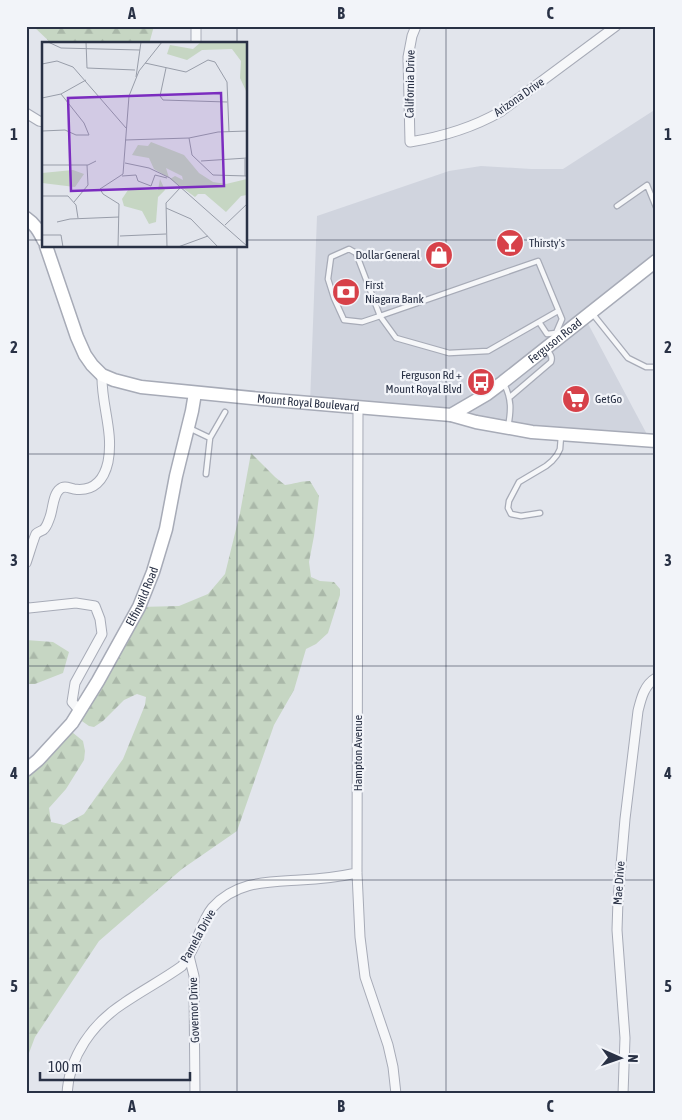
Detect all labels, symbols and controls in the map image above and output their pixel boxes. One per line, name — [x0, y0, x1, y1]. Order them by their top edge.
text: A — [127, 4, 136, 22]
text: B — [337, 4, 345, 22]
text: C — [546, 4, 554, 22]
inset map — [42, 42, 248, 248]
street label: California Drive — [402, 50, 418, 118]
street label: Arizona Drive — [491, 75, 547, 119]
text: 1 — [10, 125, 18, 143]
text: 1 — [664, 125, 672, 143]
bar icon: Thirsty's — [495, 228, 525, 258]
place label: Thirsty's — [529, 236, 565, 250]
shop icon: Dollar General — [424, 240, 454, 270]
place label: Dollar General — [355, 248, 421, 262]
bank icon: First Niagara Bank — [331, 277, 361, 307]
place label: First Niagara Bank — [365, 278, 425, 306]
street label: Ferguson Road — [525, 315, 585, 366]
text: 2 — [10, 338, 18, 356]
text: 2 — [664, 338, 672, 356]
bus stop icon: Ferguson Rd + Mount Royal Blvd — [466, 367, 496, 397]
place label: Ferguson Rd + Mount Royal Blvd — [386, 368, 462, 396]
supermarket icon: GetGo — [561, 384, 591, 414]
street label: Mount Royal Boulevard — [256, 392, 360, 414]
place label: GetGo — [595, 392, 623, 406]
text: 3 — [10, 551, 18, 569]
text: 3 — [664, 551, 672, 569]
street label: Elfinwild Road — [123, 565, 161, 628]
street label: Hampton Avenue — [351, 715, 365, 791]
text: 4 — [9, 764, 18, 782]
text: 4 — [663, 764, 672, 782]
street label: Mae Drive — [610, 861, 628, 905]
street label: Pamela Drive — [178, 907, 218, 965]
text: 5 — [10, 977, 18, 995]
street label: Governor Drive — [186, 977, 202, 1043]
text: 5 — [664, 977, 672, 995]
north arrow — [594, 1032, 644, 1082]
scale bar — [40, 1050, 190, 1082]
text: N — [625, 1054, 641, 1063]
text: 100 m — [48, 1058, 82, 1075]
text: A — [127, 1097, 136, 1115]
text: B — [337, 1097, 345, 1115]
text: C — [546, 1097, 554, 1115]

